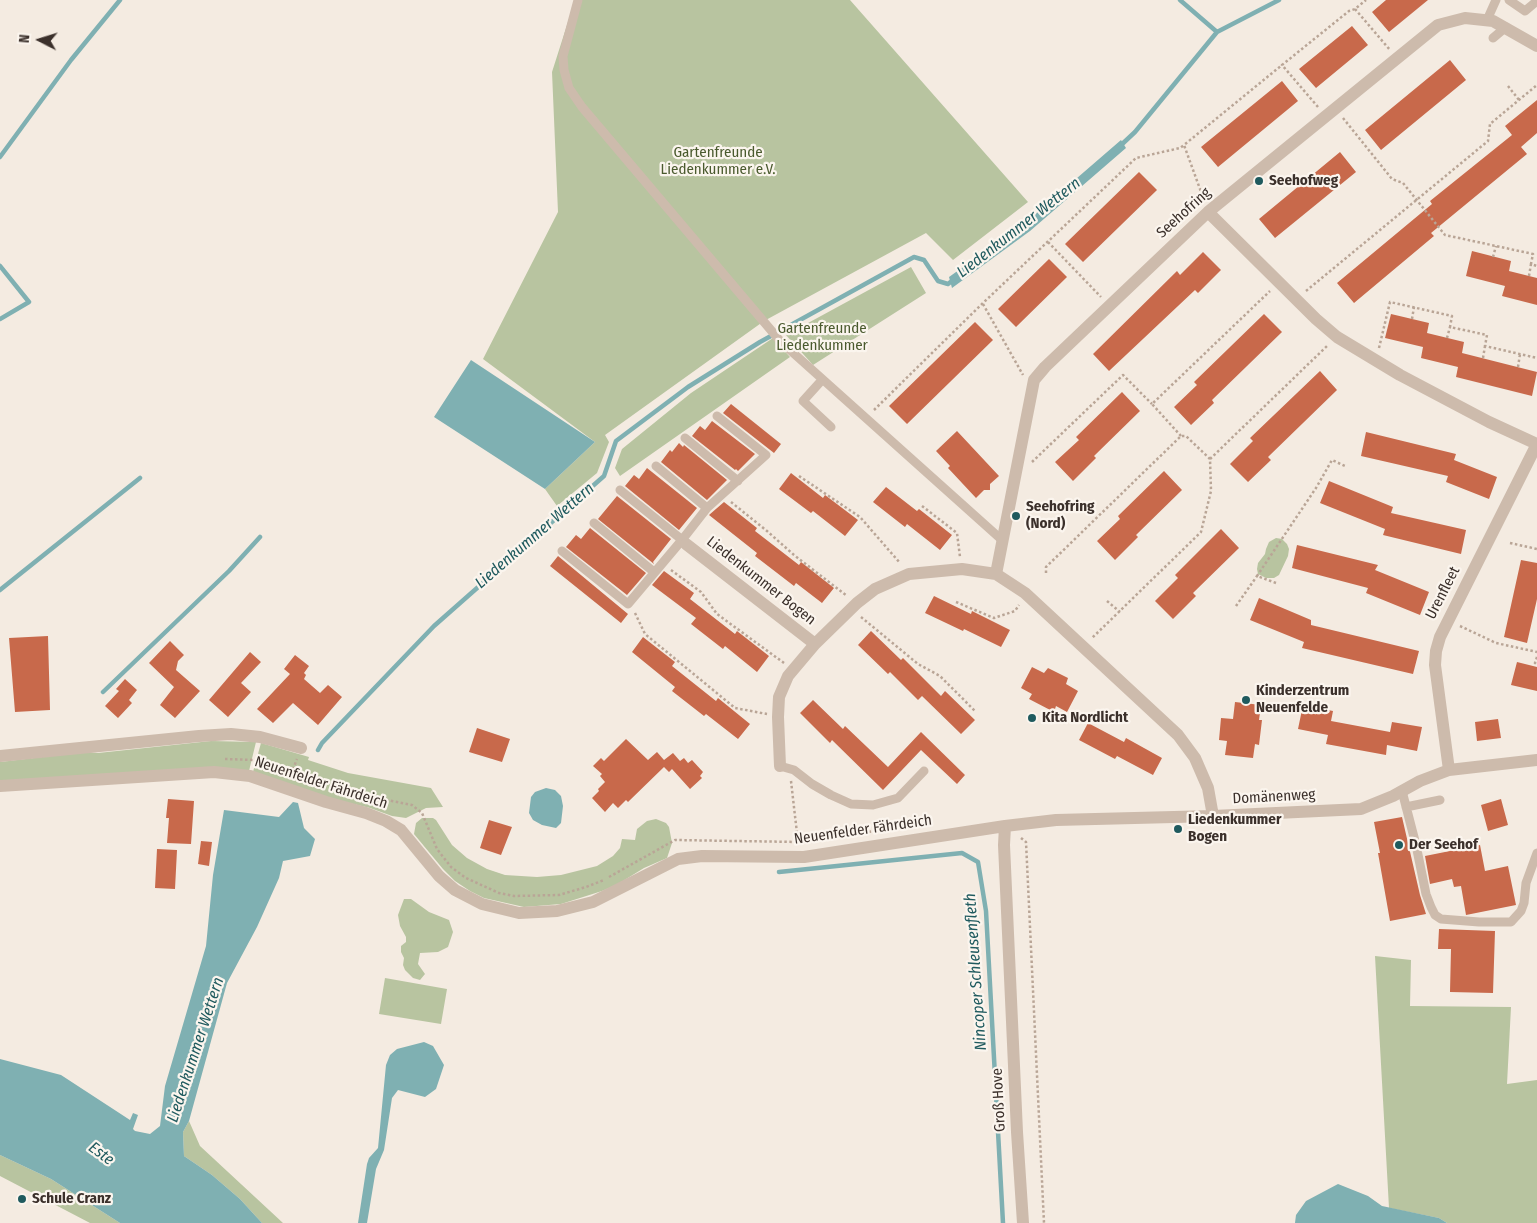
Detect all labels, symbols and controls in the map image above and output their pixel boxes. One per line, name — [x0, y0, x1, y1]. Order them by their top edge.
north arrow — [15, 15, 65, 65]
text: N — [16, 34, 33, 44]
park label: Gartenfreunde Liedenkummer e.V. — [661, 144, 775, 179]
place label: Seehofweg — [1269, 172, 1338, 190]
water label: Liedenkummer Wettern — [953, 174, 1085, 282]
marker: Seehofweg — [1253, 175, 1265, 187]
street label: Seehofring — [1153, 184, 1215, 242]
park label: Gartenfreunde Liedenkummer — [776, 320, 868, 355]
water label: Liedenkummer Wettern — [472, 479, 598, 593]
place label: Seehofring (Nord) — [1026, 498, 1094, 533]
marker: Seehofring (Nord) — [1010, 510, 1022, 522]
street label: Liedenkummer Bogen — [703, 533, 819, 629]
street label: Urenfleet — [1422, 564, 1464, 622]
place label: Kinderzentrum Neuenfelde — [1256, 682, 1349, 717]
marker: Kinderzentrum Neuenfelde — [1240, 694, 1252, 706]
place label: Kita Nordlicht — [1042, 709, 1128, 727]
marker: Kita Nordlicht — [1026, 712, 1038, 724]
street label: Neuenfelder Fährdeich — [252, 753, 390, 813]
street label: Domänenweg — [1232, 786, 1316, 808]
street label: Neuenfelder Fährdeich — [793, 811, 933, 849]
place label: Liedenkummer Bogen — [1188, 811, 1281, 846]
marker: Liedenkummer Bogen — [1172, 823, 1184, 835]
place label: Der Seehof — [1409, 836, 1478, 854]
marker: Der Seehof — [1393, 839, 1405, 851]
water label: Nincoper Schleusenfleth — [961, 893, 991, 1051]
water label: Liedenkummer Wettern — [163, 975, 229, 1125]
street label: Groß Hove — [988, 1068, 1010, 1132]
water label: Este — [85, 1138, 117, 1170]
place label: Schule Cranz — [32, 1190, 111, 1208]
marker: Schule Cranz — [16, 1193, 28, 1205]

